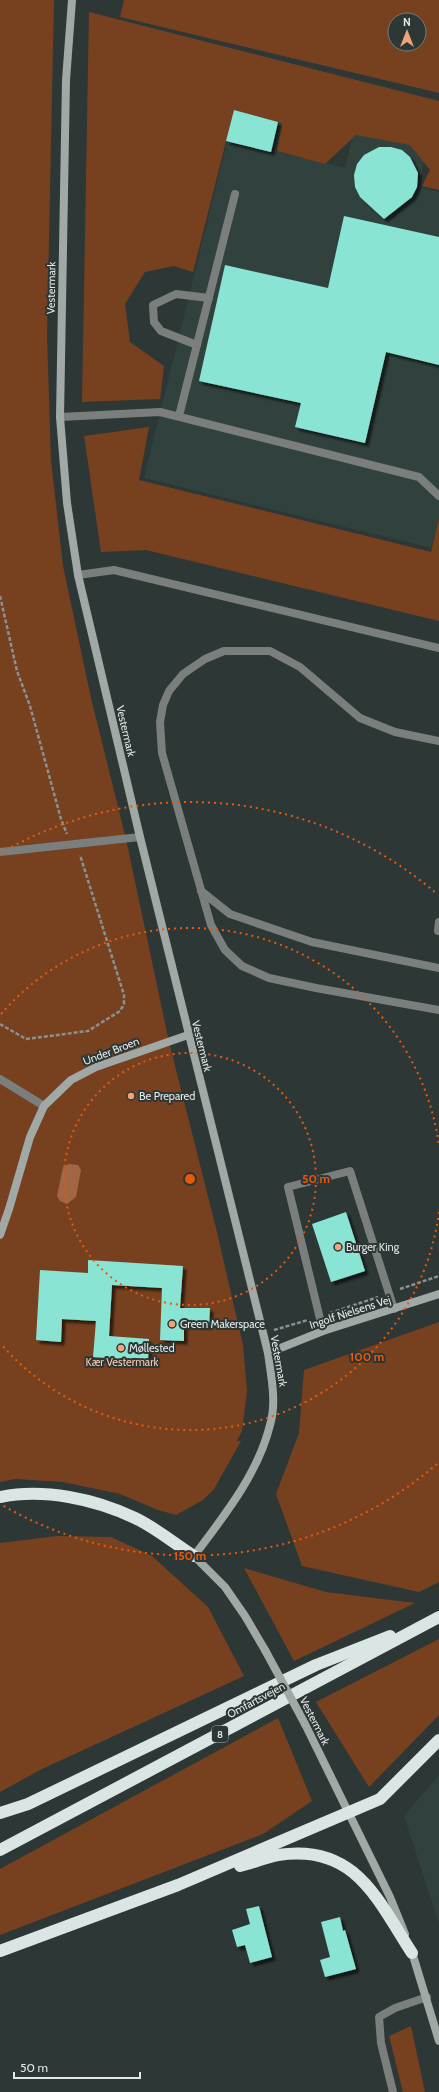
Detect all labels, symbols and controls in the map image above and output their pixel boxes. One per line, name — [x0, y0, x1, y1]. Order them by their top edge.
north arrow — [387, 12, 427, 52]
text: N — [403, 15, 411, 29]
street label: Vestermark — [44, 262, 58, 314]
street label: Vestermark — [113, 704, 139, 758]
street label: Vestermark — [189, 1019, 215, 1073]
street label: Under Broen — [81, 1034, 141, 1068]
place label: Be Prepared — [139, 1089, 195, 1103]
marker: Be Prepared — [126, 1091, 136, 1101]
text: 50 m — [302, 1171, 330, 1186]
centre of rings — [183, 1172, 197, 1186]
place label: Burger King — [346, 1240, 400, 1254]
marker: Burger King — [333, 1242, 343, 1252]
street label: Ingolf Nielsens Vej — [308, 1292, 392, 1332]
place label: Green Makerspace — [180, 1317, 265, 1331]
marker: Green Makerspace — [167, 1319, 177, 1329]
street label: Vestermark — [268, 1334, 290, 1388]
place label: Møllested — [129, 1341, 175, 1355]
marker: Møllested — [116, 1343, 126, 1353]
text: 100 m — [350, 1349, 384, 1364]
park label: Kær Vestermark — [85, 1355, 159, 1369]
text: 150 m — [174, 1548, 206, 1563]
street label: Omfartsvejen — [225, 1679, 287, 1721]
street label: Vestermark — [297, 1695, 333, 1748]
road number: 8 — [212, 1726, 228, 1742]
scale bar — [14, 2054, 140, 2080]
text: 50 m — [20, 2060, 48, 2075]

